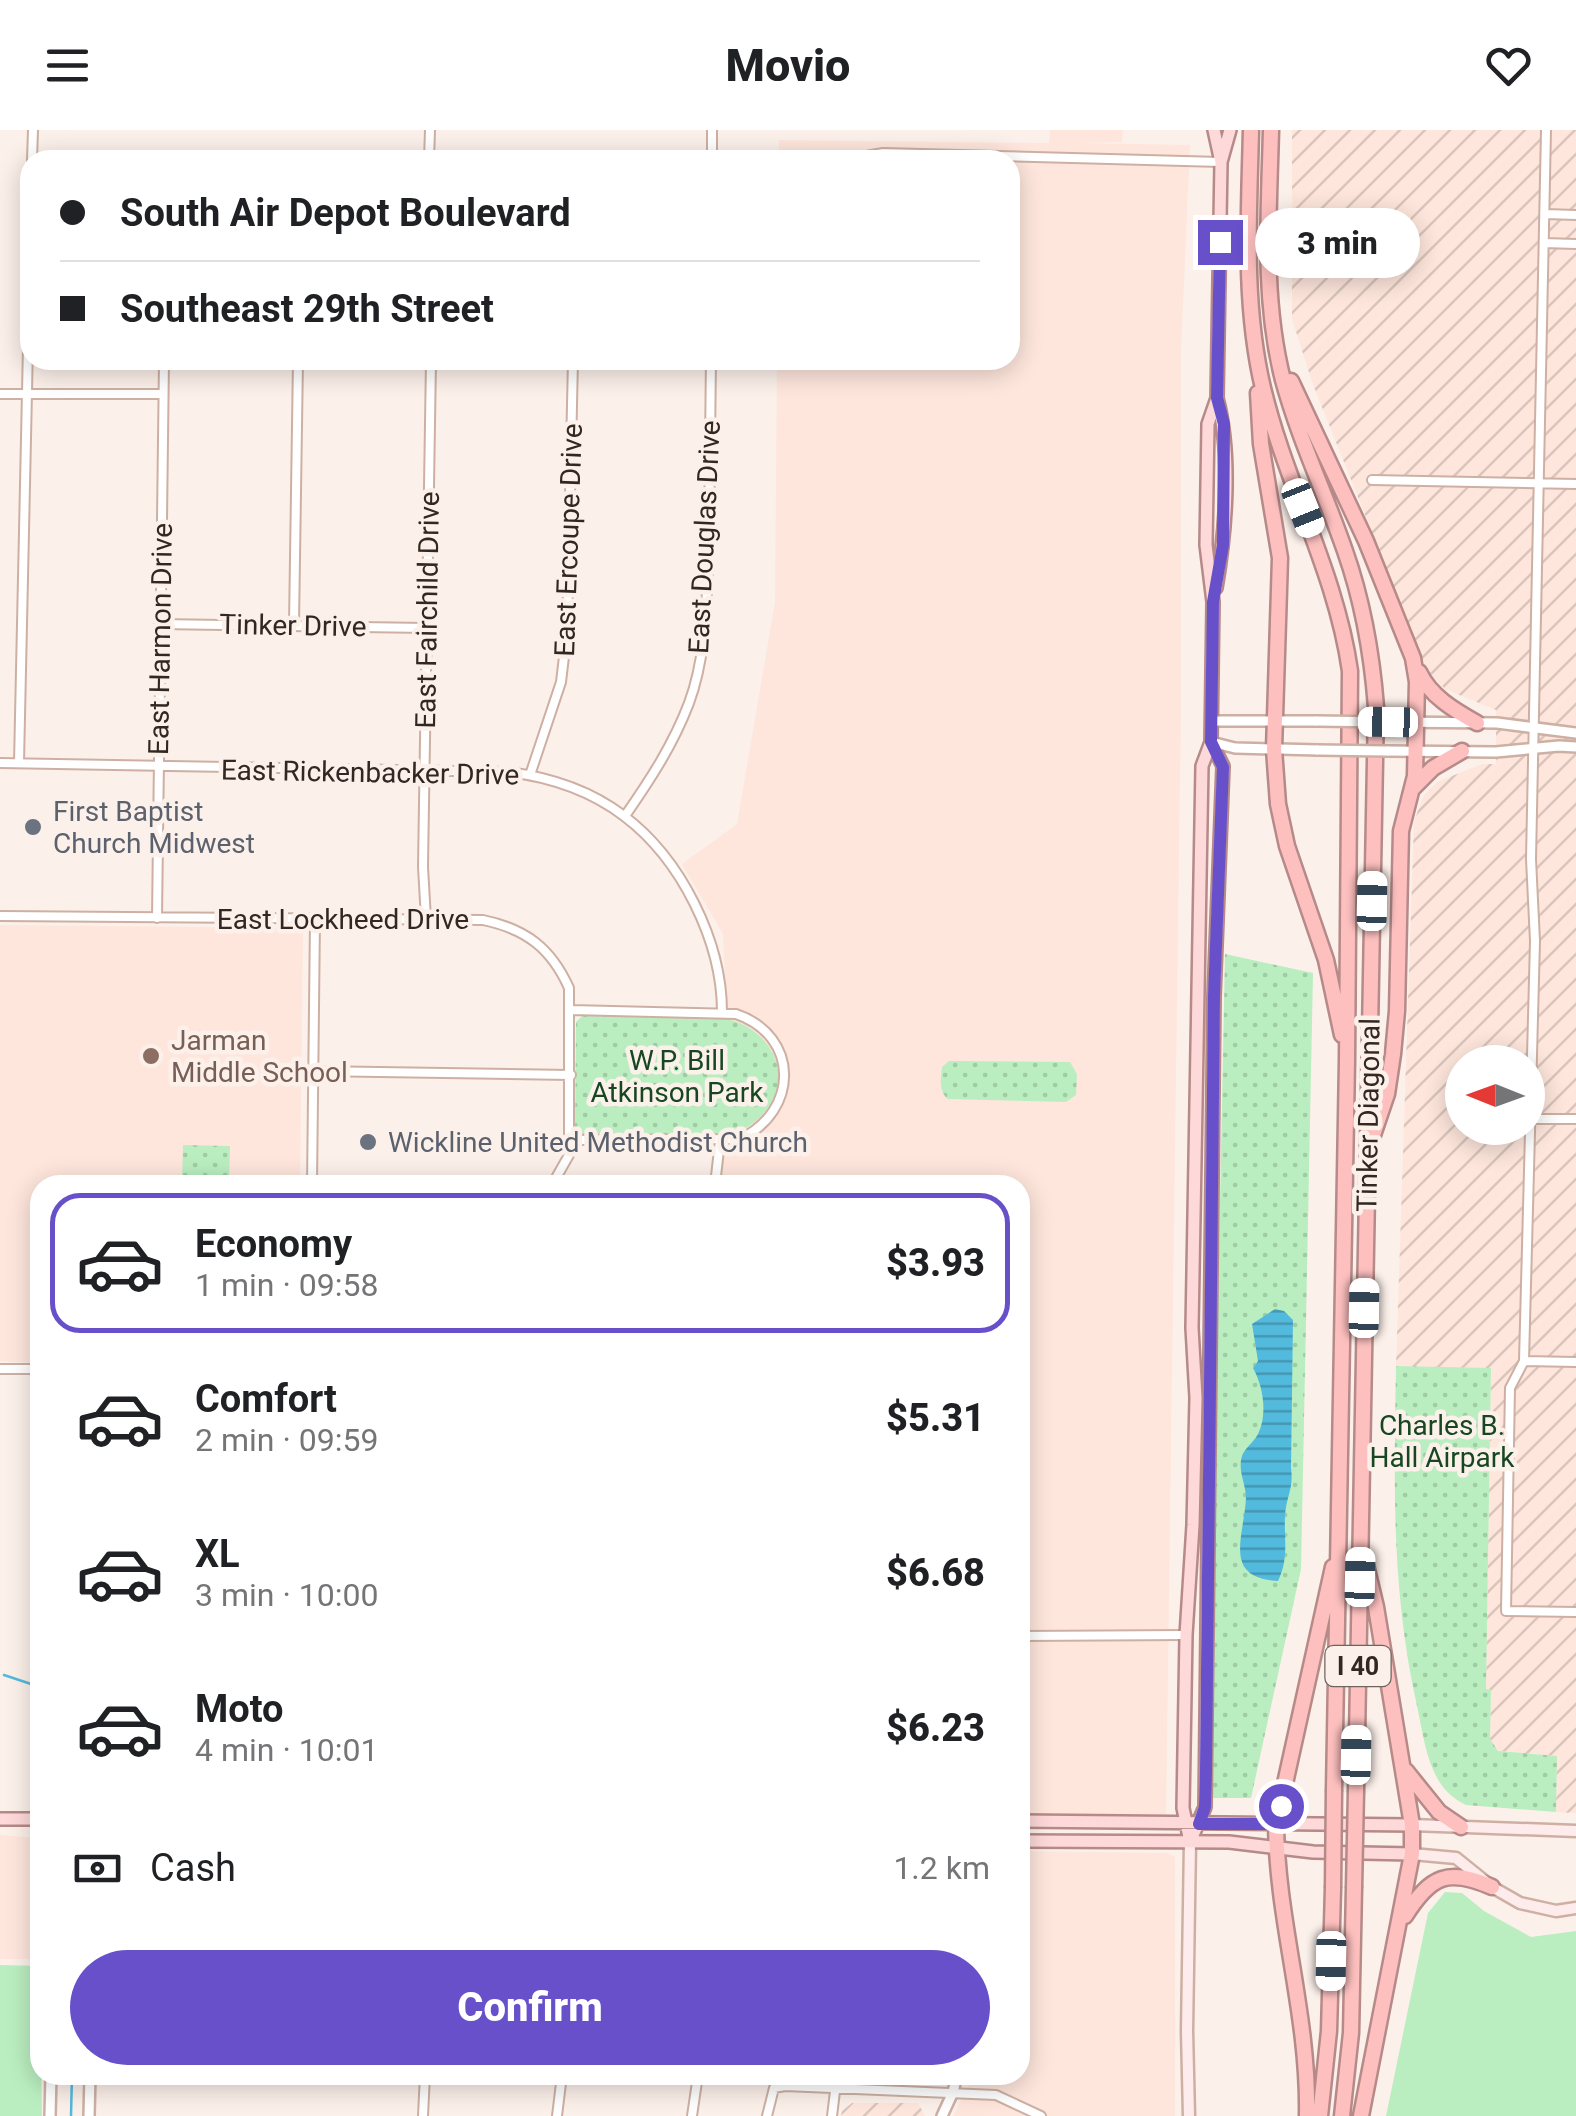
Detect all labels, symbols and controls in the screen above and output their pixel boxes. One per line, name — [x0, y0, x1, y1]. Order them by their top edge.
icon: menu — [40, 38, 95, 93]
icon: heart — [1481, 38, 1536, 93]
text: Movio — [726, 39, 850, 92]
text: South Air Depot Boulevard — [120, 191, 571, 235]
callout: 3 min — [1255, 207, 1420, 277]
route end — [1198, 220, 1243, 265]
text: 3 min — [1297, 224, 1378, 262]
text: Southeast 29th Street — [120, 287, 494, 331]
street label: East Douglas Drive — [682, 420, 727, 655]
street label: East Ercoupe Drive — [548, 423, 589, 657]
car — [1278, 475, 1328, 541]
street label: East Fairchild Drive — [409, 491, 446, 729]
street label: East Harmon Drive — [142, 523, 179, 755]
street label: Tinker Drive — [219, 608, 367, 643]
car — [1358, 706, 1418, 738]
street label: East Rickenbacker Drive — [221, 753, 519, 792]
place label: First Baptist Church Midwest — [53, 795, 255, 860]
marker: First Baptist Church Midwest — [22, 816, 44, 838]
car — [1356, 871, 1388, 931]
street label: East Lockheed Drive — [217, 903, 469, 936]
street label: Tinker Diagonal — [1350, 1018, 1387, 1212]
place label: Jarman Middle School — [171, 1024, 348, 1089]
park label: W.P. Bill Atkinson Park — [591, 1044, 764, 1109]
marker: Jarman Middle School — [140, 1045, 162, 1067]
north arrow — [1445, 1045, 1545, 1145]
map controls — [1445, 1045, 1545, 1145]
place label: Wickline United Methodist Church — [388, 1126, 808, 1159]
marker: Wickline United Methodist Church — [357, 1131, 379, 1153]
icon: car — [75, 1218, 165, 1308]
text: Economy — [195, 1222, 352, 1266]
text: $3.93 — [886, 1241, 985, 1285]
text: 1 min · 09:58 — [195, 1266, 378, 1304]
car — [1348, 1278, 1380, 1338]
icon: car — [75, 1373, 165, 1463]
text: Comfort — [195, 1377, 337, 1421]
text: $5.31 — [886, 1396, 985, 1440]
park label: Charles B. Hall Airpark — [1370, 1409, 1515, 1474]
text: 2 min · 09:59 — [195, 1421, 378, 1459]
icon: car — [75, 1528, 165, 1618]
text: XL — [195, 1532, 240, 1576]
car — [1344, 1547, 1376, 1607]
text: $6.68 — [886, 1551, 985, 1595]
text: 3 min · 10:00 — [195, 1576, 378, 1614]
road number: I 40 — [1326, 1646, 1390, 1686]
icon: car — [75, 1683, 165, 1773]
text: Moto — [195, 1687, 284, 1731]
text: $6.23 — [886, 1706, 985, 1750]
car — [1340, 1725, 1372, 1785]
text: 4 min · 10:01 — [195, 1731, 378, 1769]
route start — [1259, 1784, 1304, 1829]
icon: cash — [70, 1841, 125, 1896]
text: Cash — [150, 1846, 236, 1890]
text: 1.2 km — [893, 1849, 990, 1887]
car — [1315, 1931, 1347, 1991]
button: Confirm — [70, 1950, 990, 2065]

